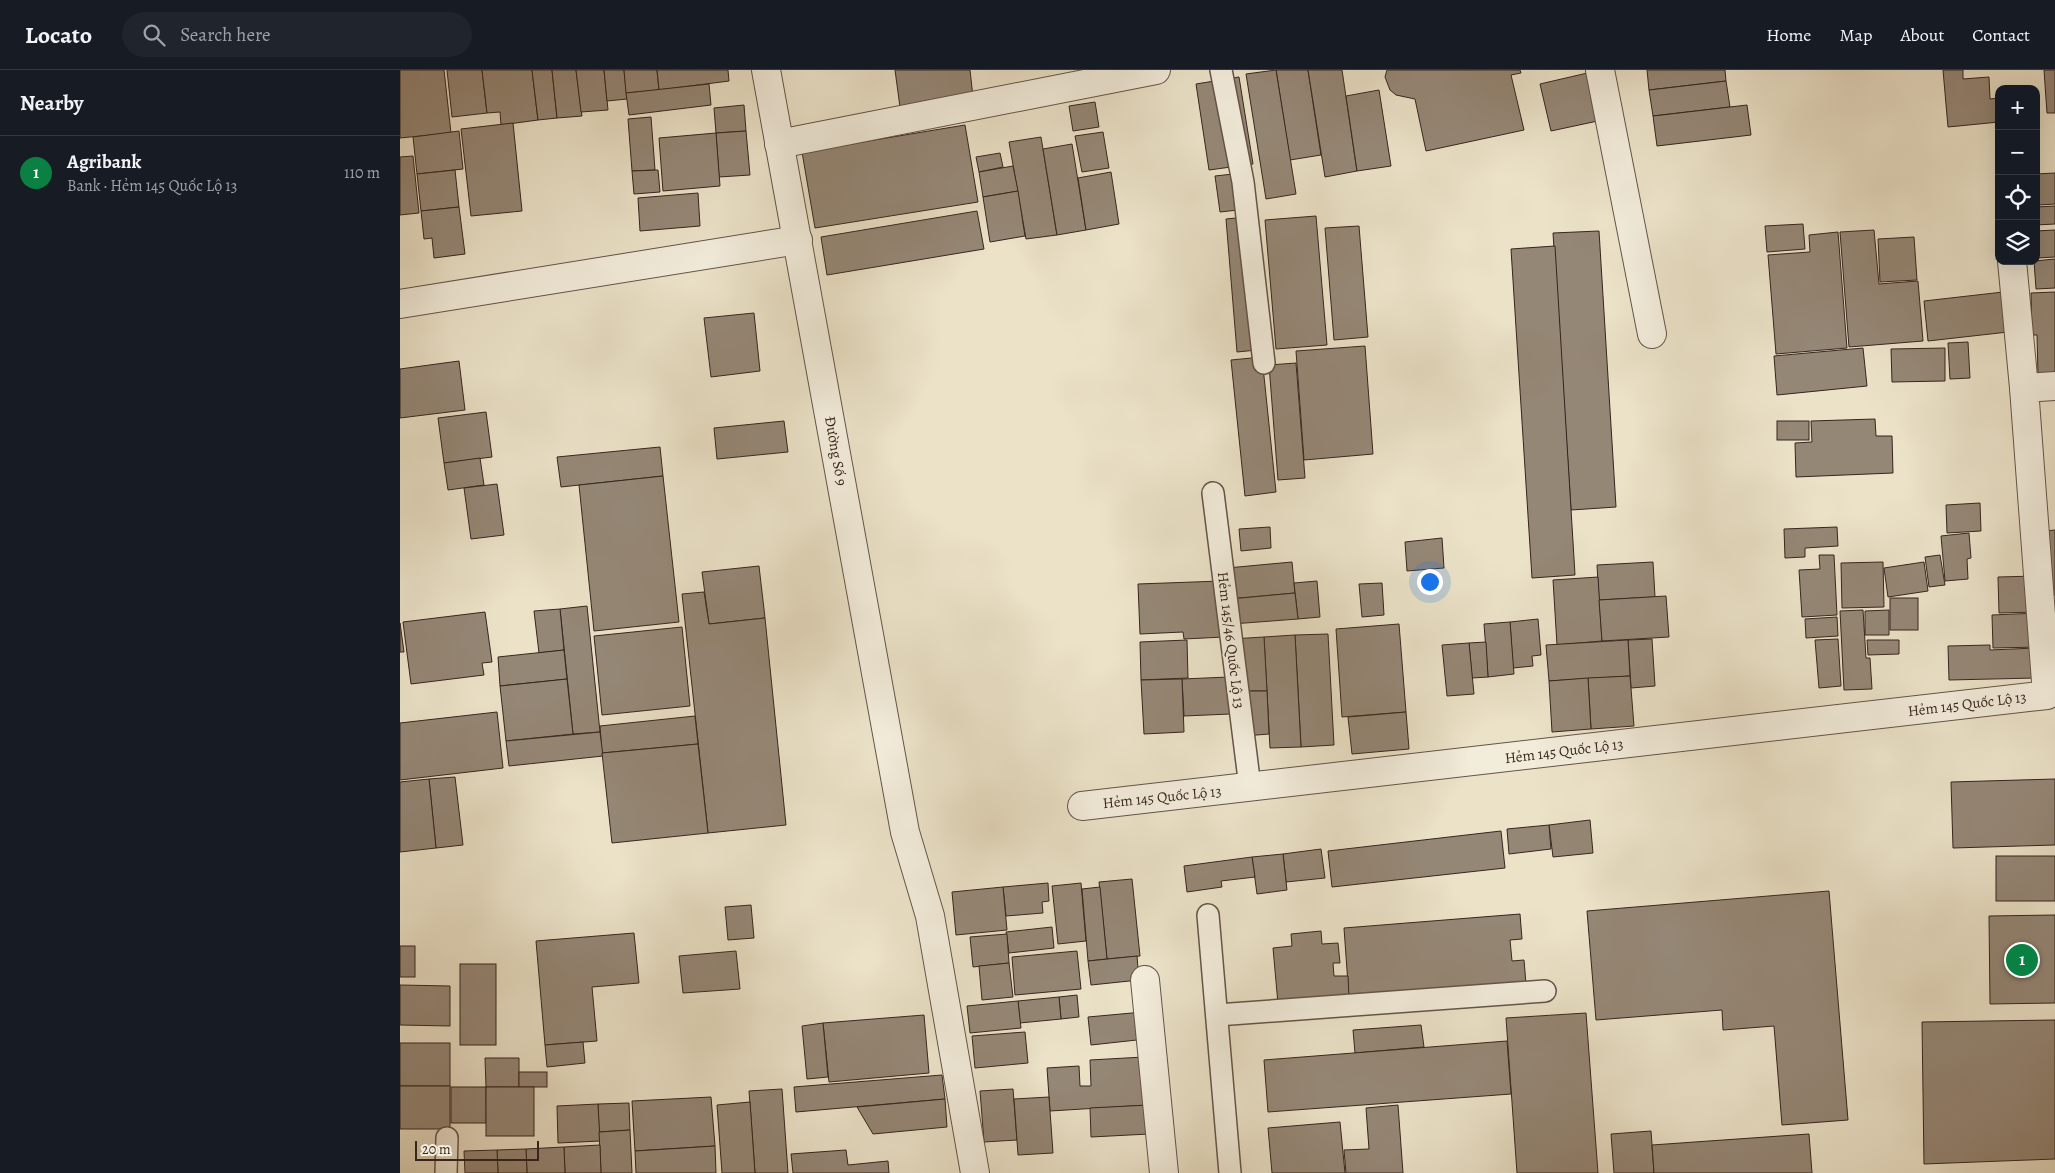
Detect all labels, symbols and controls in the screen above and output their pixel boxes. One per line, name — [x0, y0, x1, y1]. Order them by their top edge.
search box — [122, 12, 472, 57]
text: Locato — [25, 19, 92, 51]
icon: search — [140, 21, 168, 49]
text: Search here — [180, 22, 271, 48]
text: Home — [1766, 23, 1811, 47]
text: Map — [1839, 23, 1872, 47]
text: About — [1900, 23, 1944, 47]
text: Contact — [1972, 23, 2030, 47]
map controls — [1995, 85, 2040, 265]
button: + — [1995, 85, 2040, 130]
text: Nearby — [20, 89, 83, 117]
button: − — [1995, 130, 2040, 175]
text: Agribank — [67, 149, 141, 175]
text: 1 — [33, 162, 39, 184]
text: 110 m — [344, 162, 380, 184]
text: Bank · Hẻm 145 Quốc Lộ 13 — [67, 175, 238, 197]
button: locate — [1995, 175, 2040, 220]
button: layers — [1995, 220, 2040, 265]
street label: Đường Số 9 — [820, 415, 852, 488]
your location — [1417, 569, 1443, 595]
street label: Hẻm 145/46 Quốc Lộ 13 — [1213, 570, 1249, 710]
street label: Hẻm 145 Quốc Lộ 13 — [1907, 687, 2027, 721]
street label: Hẻm 145 Quốc Lộ 13 — [1504, 734, 1624, 768]
street label: Hẻm 145 Quốc Lộ 13 — [1102, 781, 1222, 813]
pin: 1 — [2006, 941, 2038, 979]
scale bar — [415, 1138, 539, 1161]
text: 20 m — [422, 1140, 451, 1159]

